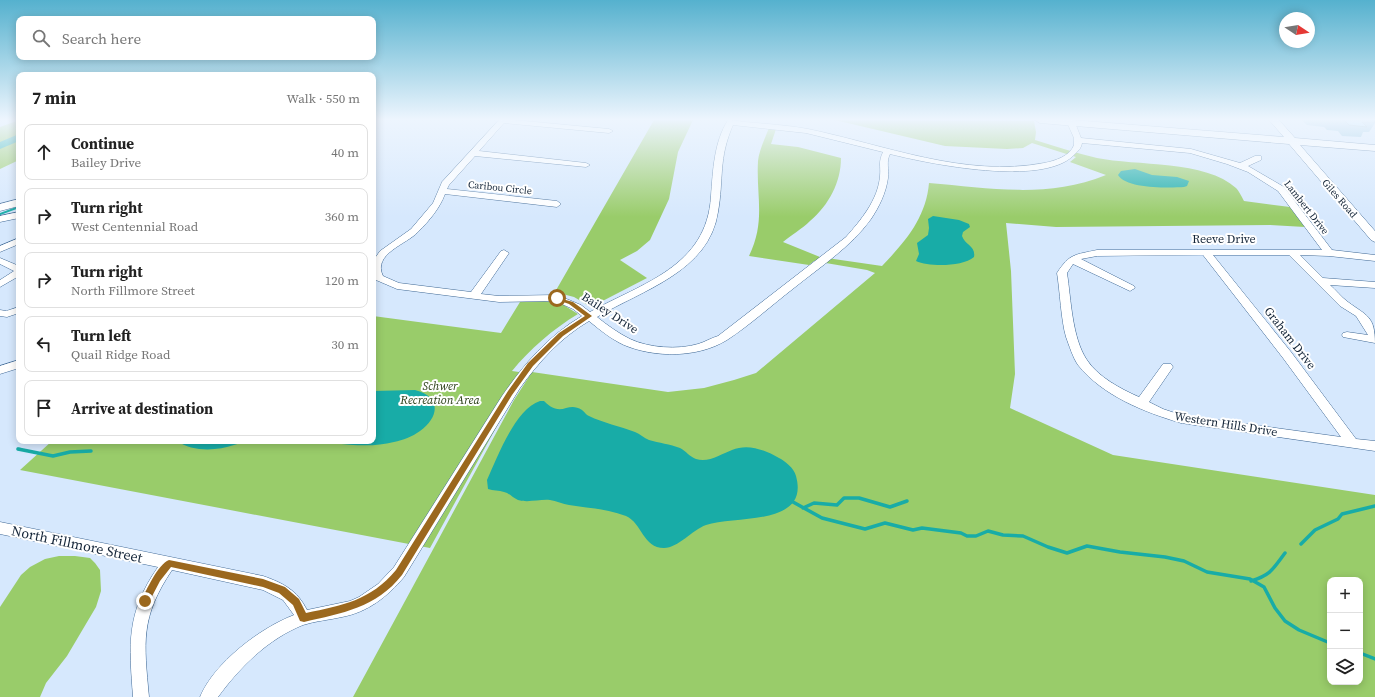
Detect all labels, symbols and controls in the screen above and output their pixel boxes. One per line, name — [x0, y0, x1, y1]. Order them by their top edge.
north arrow — [1279, 12, 1315, 48]
search box — [16, 16, 376, 60]
icon: search — [30, 27, 52, 49]
text: Search here — [62, 28, 141, 49]
text: 7 min — [32, 86, 76, 110]
text: Walk · 550 m — [287, 90, 360, 107]
text: Continue — [71, 133, 134, 154]
icon: ahead — [33, 141, 55, 163]
text: 40 m — [331, 144, 359, 161]
text: Bailey Drive — [71, 154, 141, 171]
street label: Giles Road — [1319, 176, 1360, 221]
street label: Caribou Circle — [467, 178, 533, 197]
street label: Lambert Drive — [1281, 178, 1332, 237]
text: Turn right — [71, 197, 143, 218]
icon: right — [33, 205, 55, 227]
text: 360 m — [325, 208, 359, 225]
text: West Centennial Road — [71, 218, 198, 235]
street label: Reeve Drive — [1192, 231, 1256, 247]
text: Turn right — [71, 261, 143, 282]
icon: right — [33, 269, 55, 291]
text: 120 m — [325, 272, 359, 289]
text: North Fillmore Street — [71, 282, 195, 299]
route start — [548, 289, 566, 307]
street label: Bailey Drive — [579, 289, 641, 337]
street label: Graham Drive — [1261, 304, 1319, 372]
text: Turn left — [71, 325, 131, 346]
icon: left — [33, 333, 55, 355]
text: 30 m — [331, 336, 359, 353]
text: Quail Ridge Road — [71, 346, 170, 363]
park label: Schwer Recreation Area — [399, 378, 480, 408]
icon: arrive — [33, 397, 55, 419]
text: Arrive at destination — [71, 398, 213, 419]
street label: Western Hills Drive — [1173, 408, 1279, 440]
street label: North Fillmore Street — [10, 520, 145, 568]
map controls — [1327, 577, 1363, 685]
button: + — [1327, 577, 1363, 613]
route end — [136, 592, 154, 610]
button: − — [1327, 613, 1363, 649]
button: layers — [1327, 649, 1363, 685]

